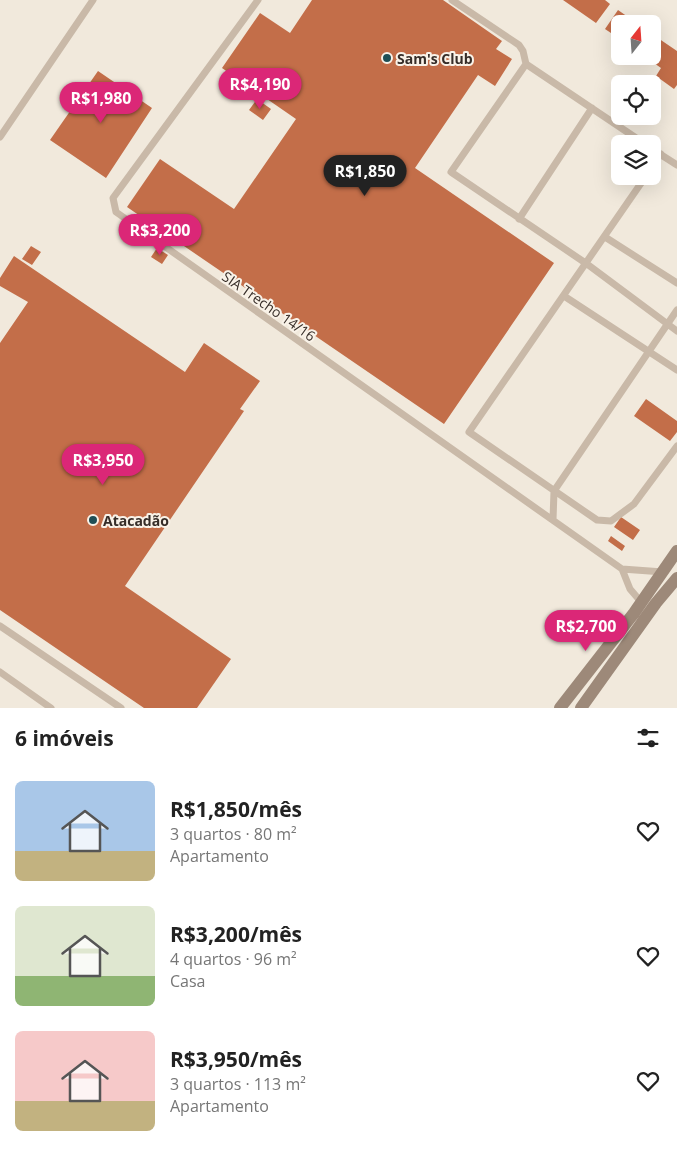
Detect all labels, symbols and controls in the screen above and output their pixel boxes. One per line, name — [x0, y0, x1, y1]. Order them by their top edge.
north arrow — [611, 15, 661, 65]
map controls — [611, 15, 661, 185]
place label: Sam's Club — [397, 49, 473, 68]
marker: Sam's Club — [381, 52, 393, 64]
pin: R$4,190 — [214, 68, 306, 110]
text: R$4,190 — [230, 73, 290, 95]
button: locate — [611, 75, 661, 125]
pin: R$1,980 — [55, 82, 147, 124]
text: R$1,980 — [71, 87, 131, 109]
button: layers — [611, 135, 661, 185]
pin: R$1,850 — [319, 154, 411, 197]
text: R$1,850 — [335, 160, 395, 182]
pin: R$3,200 — [114, 214, 206, 256]
text: R$3,200 — [130, 219, 190, 241]
street label: SIA Trecho 14/16 — [219, 267, 319, 345]
pin: R$3,950 — [57, 444, 149, 486]
text: R$3,950 — [73, 449, 133, 471]
place label: Atacadão — [103, 511, 169, 530]
marker: Atacadão — [87, 514, 99, 526]
pin: R$2,700 — [540, 610, 632, 652]
text: R$2,700 — [556, 615, 616, 637]
text: 6 imóveis — [15, 724, 114, 752]
icon: filters — [634, 724, 662, 752]
text: R$1,850/mês — [170, 795, 302, 823]
icon: home — [55, 801, 115, 861]
icon: heart — [634, 817, 662, 845]
text: 3 quartos · 80 m² — [170, 823, 297, 845]
text: Apartamento — [170, 845, 269, 867]
text: R$3,200/mês — [170, 920, 302, 948]
icon: home — [55, 926, 115, 986]
icon: heart — [634, 942, 662, 970]
text: 4 quartos · 96 m² — [170, 948, 297, 970]
text: Casa — [170, 970, 205, 992]
text: R$3,950/mês — [170, 1045, 302, 1073]
icon: home — [55, 1051, 115, 1111]
icon: heart — [634, 1067, 662, 1095]
text: 3 quartos · 113 m² — [170, 1073, 306, 1095]
text: Apartamento — [170, 1095, 269, 1117]

